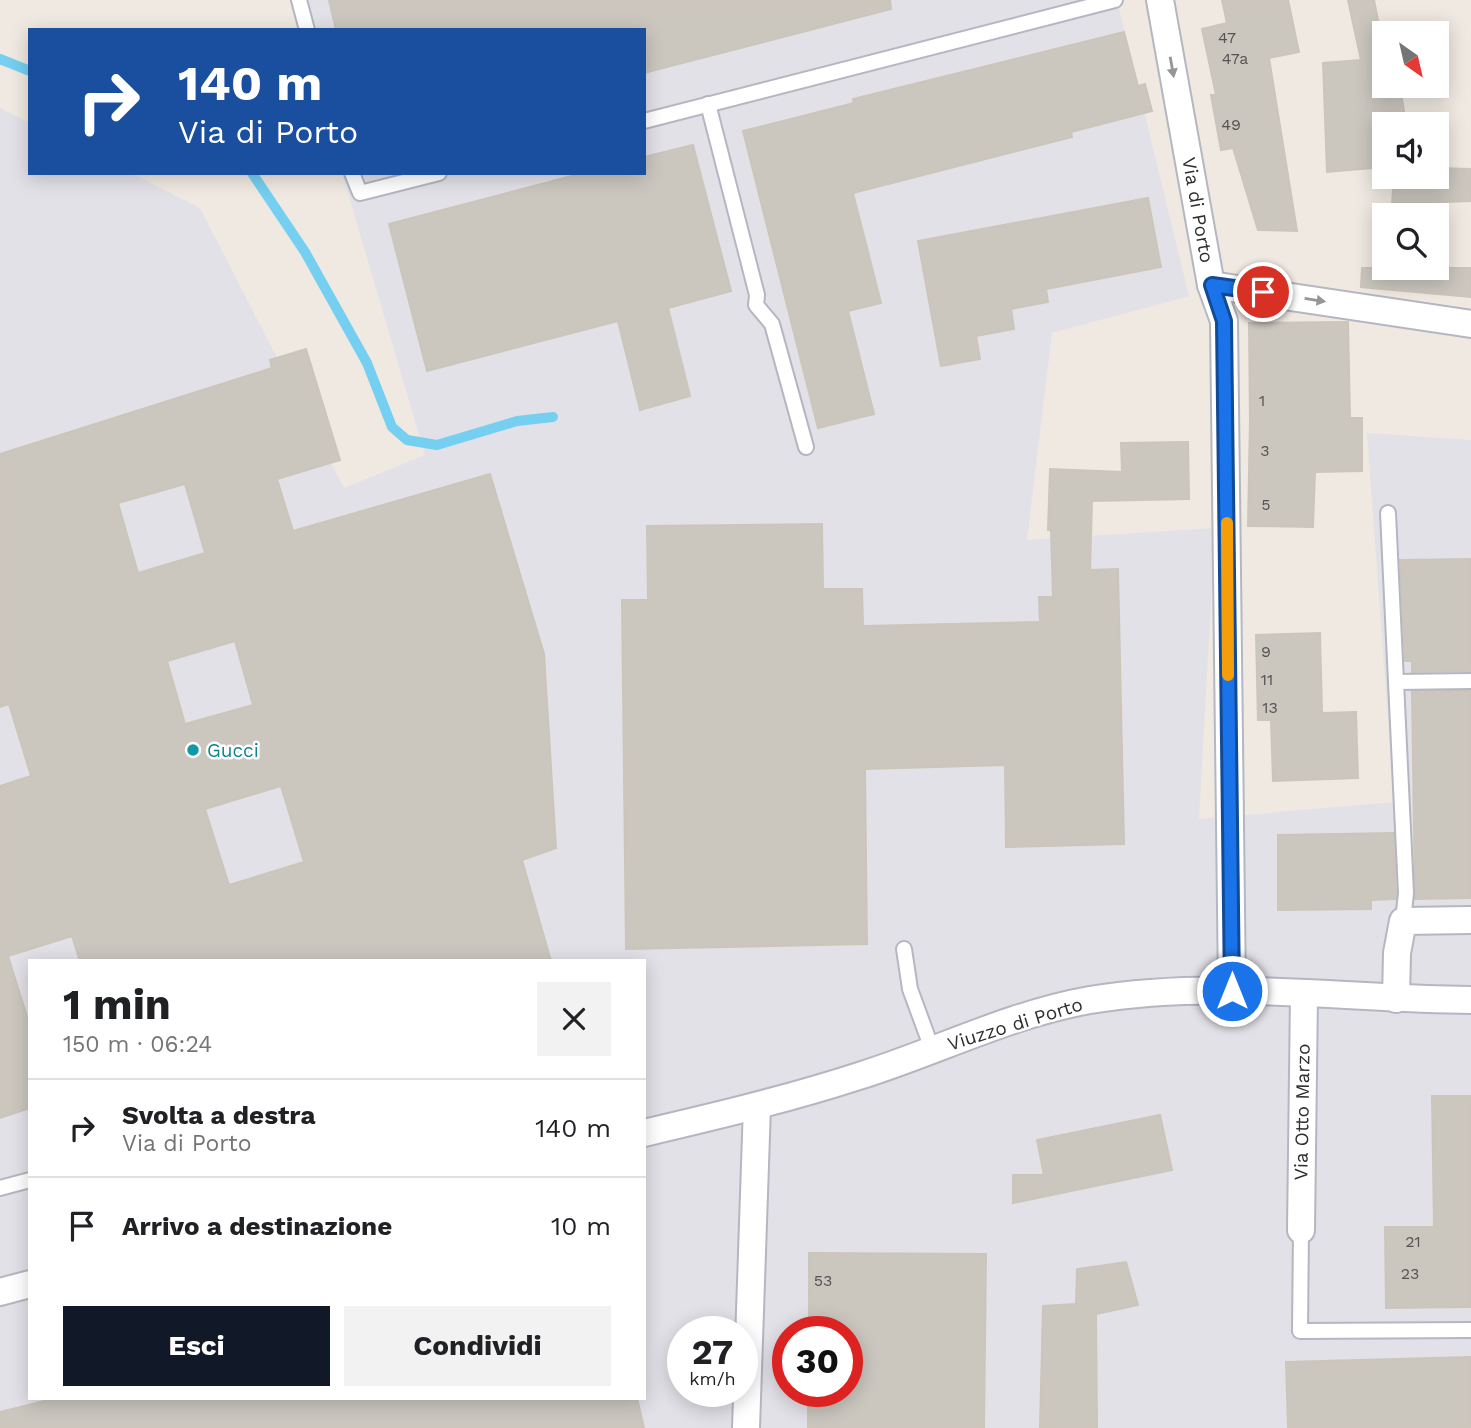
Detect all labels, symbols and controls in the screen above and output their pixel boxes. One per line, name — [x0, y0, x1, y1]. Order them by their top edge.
north arrow — [1372, 21, 1449, 98]
map controls — [1372, 21, 1449, 280]
house number: 47 — [1218, 28, 1236, 47]
house number: 47a — [1222, 49, 1248, 68]
text: 140 m — [178, 54, 322, 112]
icon: right — [63, 56, 154, 147]
one-way arrow — [1167, 56, 1178, 78]
button: sound — [1372, 112, 1449, 189]
text: Via di Porto — [178, 113, 358, 151]
house number: 49 — [1221, 115, 1241, 134]
street label: Via di Porto — [1177, 155, 1219, 265]
button: search — [1372, 203, 1449, 280]
pin — [1233, 262, 1293, 322]
icon: arrive — [1244, 273, 1282, 311]
one-way arrow — [1304, 295, 1326, 306]
house number: 1 — [1259, 391, 1265, 410]
house number: 3 — [1260, 441, 1270, 460]
house number: 5 — [1261, 495, 1271, 514]
house number: 9 — [1261, 642, 1271, 661]
house number: 11 — [1261, 670, 1273, 689]
house number: 13 — [1262, 698, 1278, 717]
place label: Gucci — [207, 739, 259, 762]
marker: Gucci — [185, 742, 201, 758]
position arrow — [1195, 954, 1269, 1028]
text: 1 min — [63, 980, 171, 1029]
button: close — [537, 982, 611, 1056]
street label: Viuzzo di Porto — [945, 993, 1085, 1055]
text: 150 m · 06:24 — [63, 1031, 212, 1058]
street label: Via Otto Marzo — [1289, 1043, 1315, 1181]
text: Svolta a destra — [122, 1100, 315, 1130]
icon: right — [63, 1109, 101, 1147]
text: 140 m — [535, 1113, 611, 1143]
text: Via di Porto — [122, 1130, 252, 1157]
icon: arrive — [63, 1207, 101, 1245]
text: Arrivo a destinazione — [122, 1211, 392, 1241]
text: 10 m — [551, 1211, 611, 1241]
house number: 21 — [1405, 1232, 1421, 1251]
house number: 23 — [1401, 1264, 1419, 1283]
house number: 53 — [814, 1271, 832, 1290]
button: Esci — [63, 1306, 330, 1386]
button: Condividi — [344, 1306, 611, 1386]
speed limit sign: 30 — [772, 1316, 863, 1407]
text: 27 — [692, 1331, 733, 1373]
text: km/h — [689, 1368, 736, 1389]

